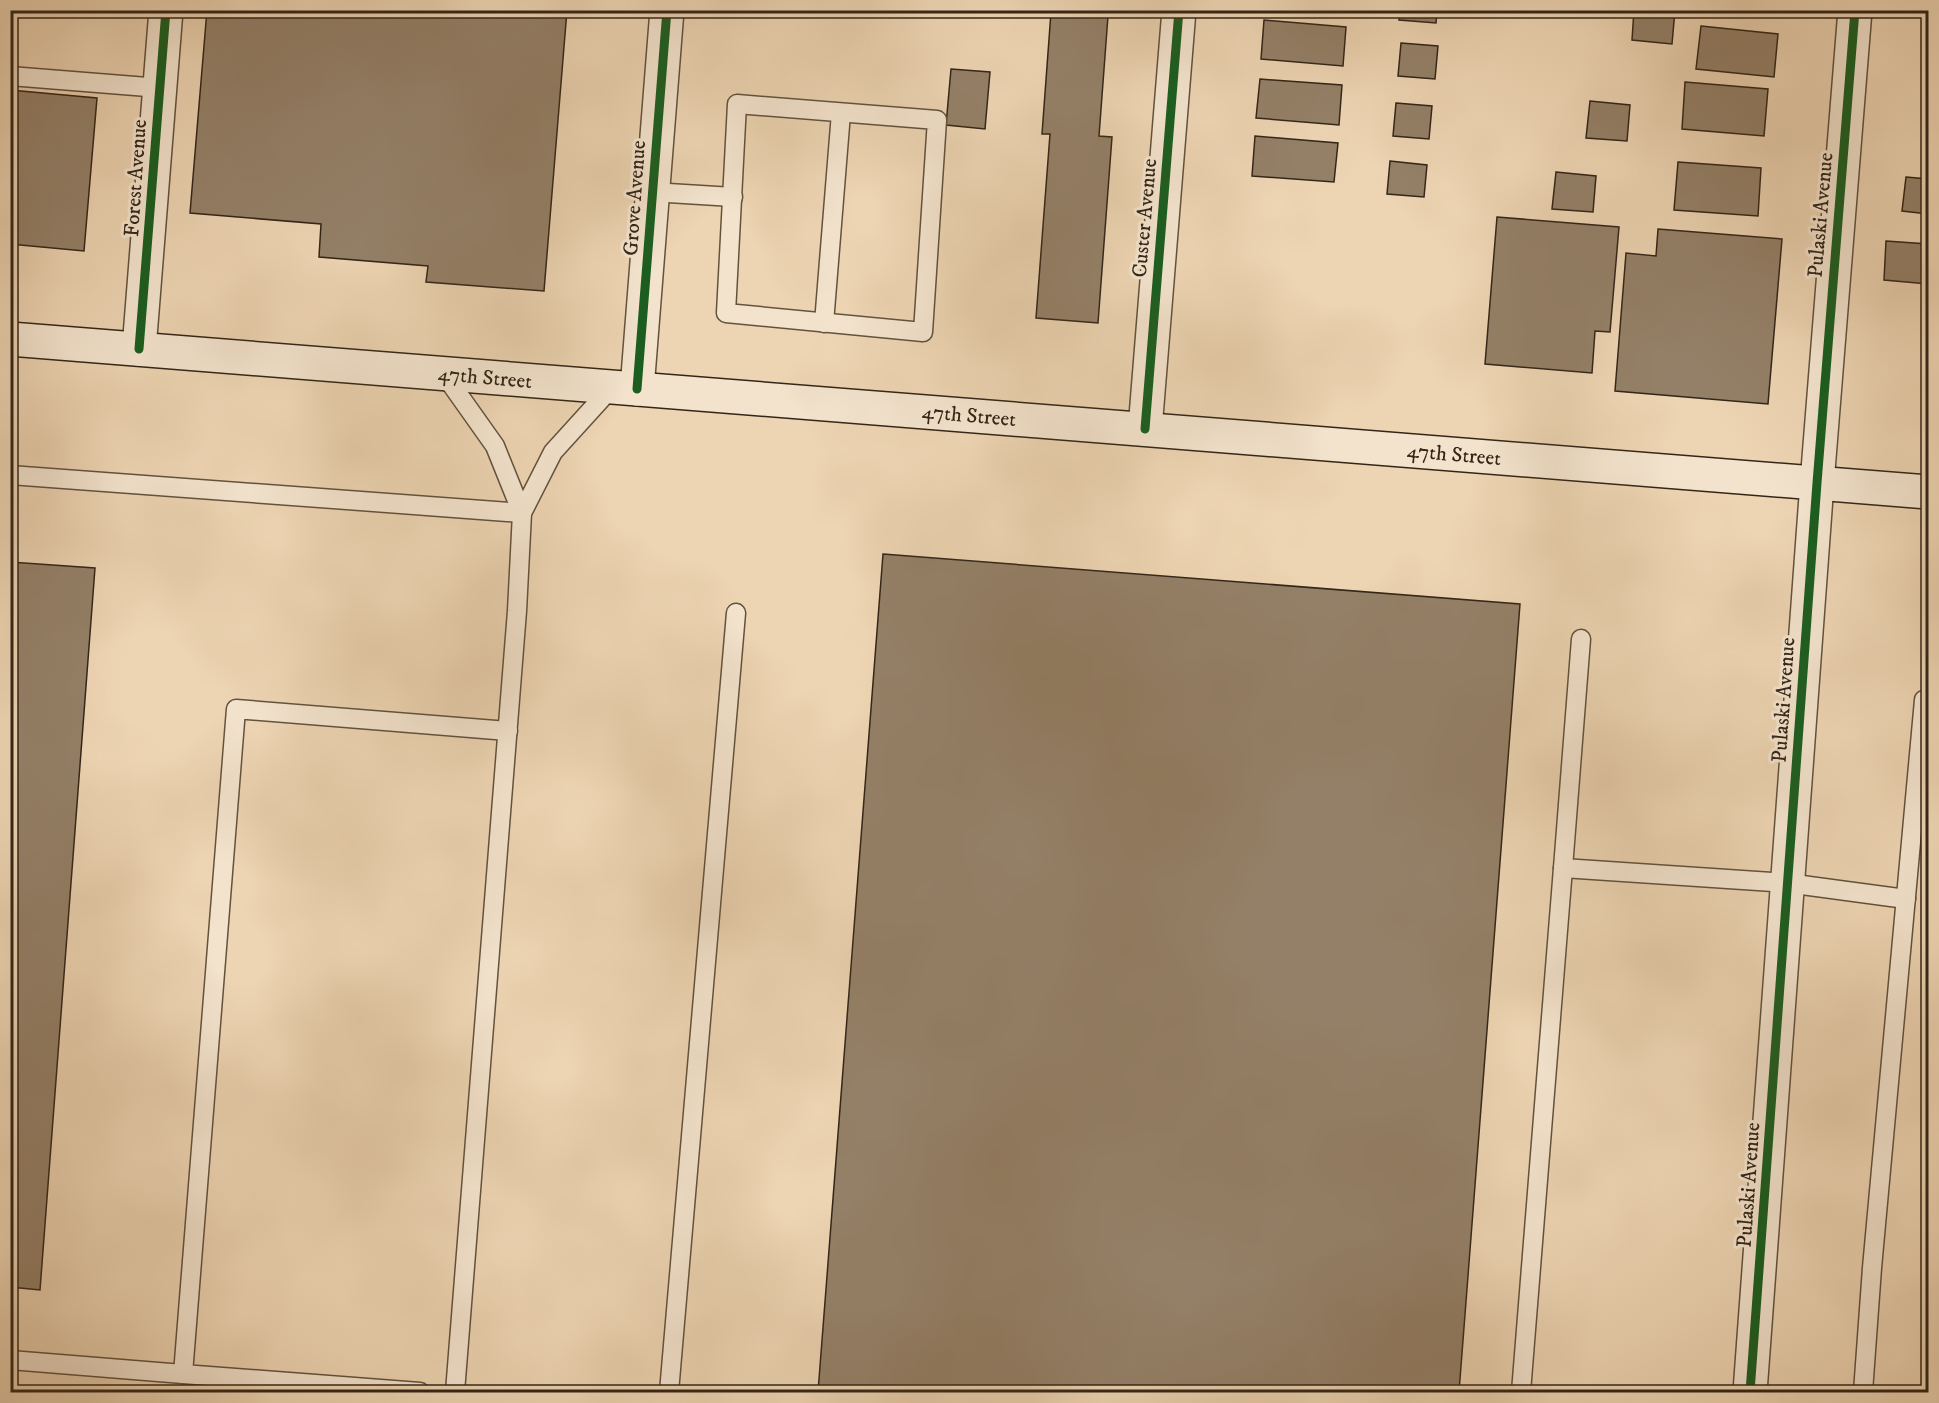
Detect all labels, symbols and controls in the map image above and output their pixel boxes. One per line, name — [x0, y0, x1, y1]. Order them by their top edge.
street label: Forest Avenue — [119, 118, 153, 238]
street label: Grove Avenue — [618, 139, 652, 257]
street label: Pulaski Avenue — [1803, 151, 1839, 279]
street label: Custer Avenue — [1127, 157, 1163, 279]
street label: 47th Street — [437, 361, 533, 395]
street label: 47th Street — [921, 399, 1017, 433]
street label: 47th Street — [1406, 438, 1502, 472]
street label: Pulaski Avenue — [1767, 636, 1801, 764]
street label: Pulaski Avenue — [1732, 1121, 1766, 1249]

